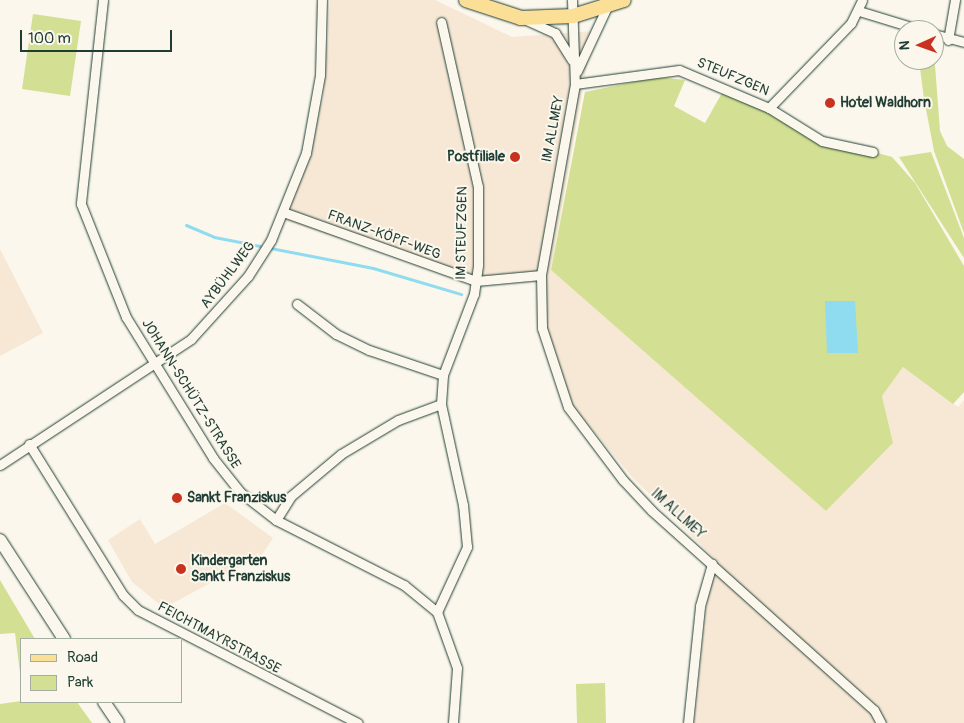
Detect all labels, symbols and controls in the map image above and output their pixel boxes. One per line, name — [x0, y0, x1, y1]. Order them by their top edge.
scale bar — [22, 20, 175, 52]
north arrow — [894, 20, 944, 70]
text: 100 m — [28, 29, 71, 48]
text: N — [896, 40, 913, 51]
street label: STEUFZGEN — [694, 54, 772, 100]
street label: IM ALLMEY — [538, 94, 568, 164]
place label: Hotel Waldhorn — [840, 95, 931, 111]
marker: Hotel Waldhorn — [824, 97, 836, 109]
place label: Postfiliale — [447, 149, 505, 165]
marker: Postfiliale — [509, 151, 521, 163]
street label: IM STEUFZGEN — [453, 186, 471, 280]
street label: FRANZ-KÖPF-WEG — [325, 207, 443, 263]
street label: AYBÜHLWEG — [197, 238, 259, 312]
street label: JOHANN-SCHÜTZ-STRASSE — [138, 316, 244, 472]
street label: IM ALLMEY — [647, 485, 709, 543]
place label: Sankt Franziskus — [187, 490, 286, 506]
marker: Sankt Franziskus — [171, 492, 183, 504]
place label: Kindergarten Sankt Franziskus — [191, 553, 290, 586]
marker: Kindergarten Sankt Franziskus — [175, 563, 187, 575]
street label: FEICHTMAYRSTRASSE — [155, 598, 283, 678]
legend — [20, 638, 182, 703]
text: Road — [67, 648, 98, 667]
text: Park — [67, 673, 93, 692]

